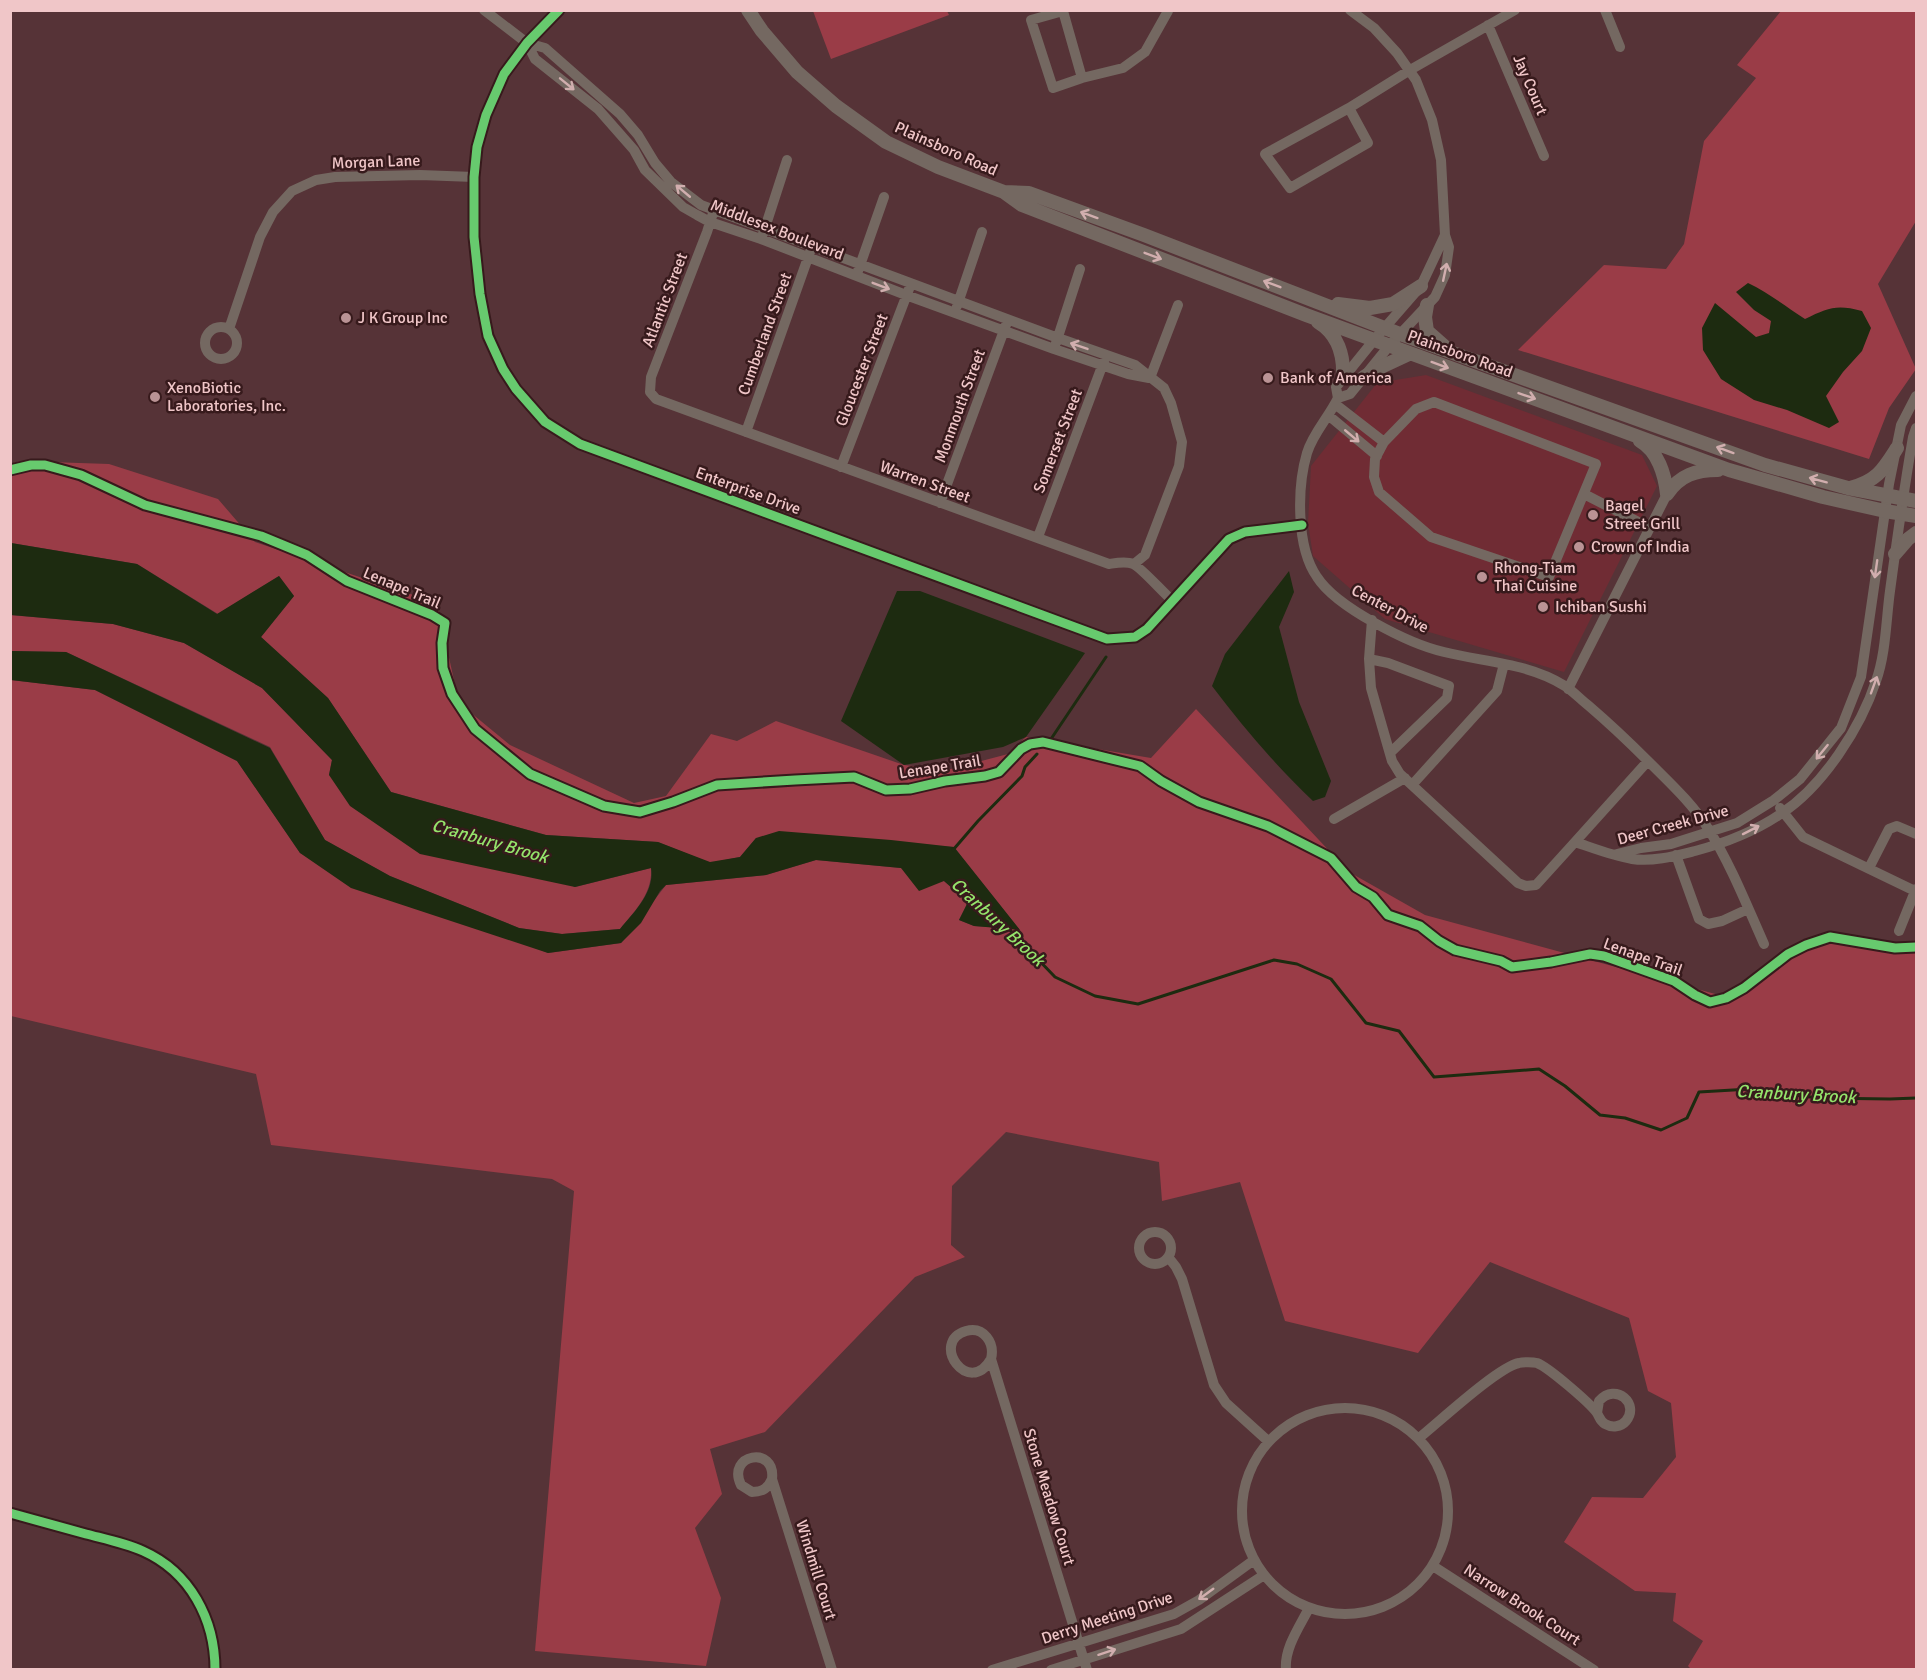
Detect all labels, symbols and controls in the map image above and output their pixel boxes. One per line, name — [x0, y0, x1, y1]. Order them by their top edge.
street label: Jay Court — [1508, 52, 1552, 119]
one-way arrow — [558, 77, 574, 90]
street label: Plainsboro Road — [891, 117, 1001, 181]
street label: Morgan Lane — [331, 150, 421, 174]
one-way arrow — [675, 185, 691, 198]
street label: Middlesex Boulevard — [707, 195, 847, 265]
one-way arrow — [1080, 209, 1099, 220]
street label: Atlantic Street — [638, 250, 692, 350]
one-way arrow — [1143, 251, 1162, 262]
one-way arrow — [1440, 263, 1451, 283]
street label: Cumberland Street — [734, 270, 797, 398]
one-way arrow — [1263, 278, 1281, 289]
one-way arrow — [871, 281, 890, 292]
place label: J K Group Inc — [358, 308, 448, 328]
marker: J K Group Inc — [339, 311, 353, 325]
street label: Gloucester Street — [831, 311, 893, 429]
street label: Plainsboro Road — [1405, 326, 1515, 382]
one-way arrow — [1070, 339, 1089, 350]
street label: Monmouth Street — [930, 346, 990, 465]
one-way arrow — [1431, 361, 1449, 372]
place label: Bank of America — [1280, 368, 1392, 388]
marker: Bank of America — [1261, 371, 1275, 385]
place label: XenoBiotic Laboratories, Inc. — [167, 378, 286, 416]
street label: Somerset Street — [1029, 386, 1087, 496]
marker: XenoBiotic Laboratories, Inc. — [148, 390, 162, 404]
one-way arrow — [1517, 392, 1536, 403]
one-way arrow — [1344, 429, 1360, 442]
one-way arrow — [1716, 444, 1735, 455]
street label: Warren Street — [877, 456, 973, 508]
street label: Enterprise Drive — [693, 463, 803, 519]
one-way arrow — [1809, 474, 1828, 485]
place label: Bagel Street Grill — [1605, 496, 1681, 534]
marker: Bagel Street Grill — [1586, 508, 1600, 522]
place label: Crown of India — [1591, 537, 1690, 557]
marker: Crown of India — [1572, 540, 1586, 554]
place label: Rhong-Tiam Thai Cuisine — [1494, 558, 1577, 596]
one-way arrow — [1870, 558, 1881, 578]
street label: Lenape Trail — [360, 563, 444, 614]
marker: Rhong-Tiam Thai Cuisine — [1475, 570, 1489, 584]
street label: Center Drive — [1348, 580, 1432, 638]
place label: Ichiban Sushi — [1555, 597, 1647, 617]
marker: Ichiban Sushi — [1536, 600, 1550, 614]
one-way arrow — [1869, 676, 1880, 695]
one-way arrow — [1815, 744, 1828, 760]
street label: Lenape Trail — [898, 751, 983, 783]
street label: Deer Creek Drive — [1615, 801, 1731, 849]
water label: Cranbury Brook — [429, 814, 553, 869]
one-way arrow — [1742, 824, 1759, 836]
water label: Cranbury Brook — [947, 873, 1051, 972]
street label: Lenape Trail — [1601, 933, 1686, 981]
water label: Cranbury Brook — [1736, 1080, 1858, 1108]
street label: Stone Meadow Court — [1019, 1426, 1079, 1568]
street label: Windmill Court — [791, 1518, 841, 1623]
street label: Narrow Brook Court — [1460, 1560, 1585, 1650]
street label: Derry Meeting Drive — [1039, 1587, 1175, 1649]
one-way arrow — [1199, 1588, 1215, 1601]
one-way arrow — [1097, 1646, 1116, 1657]

